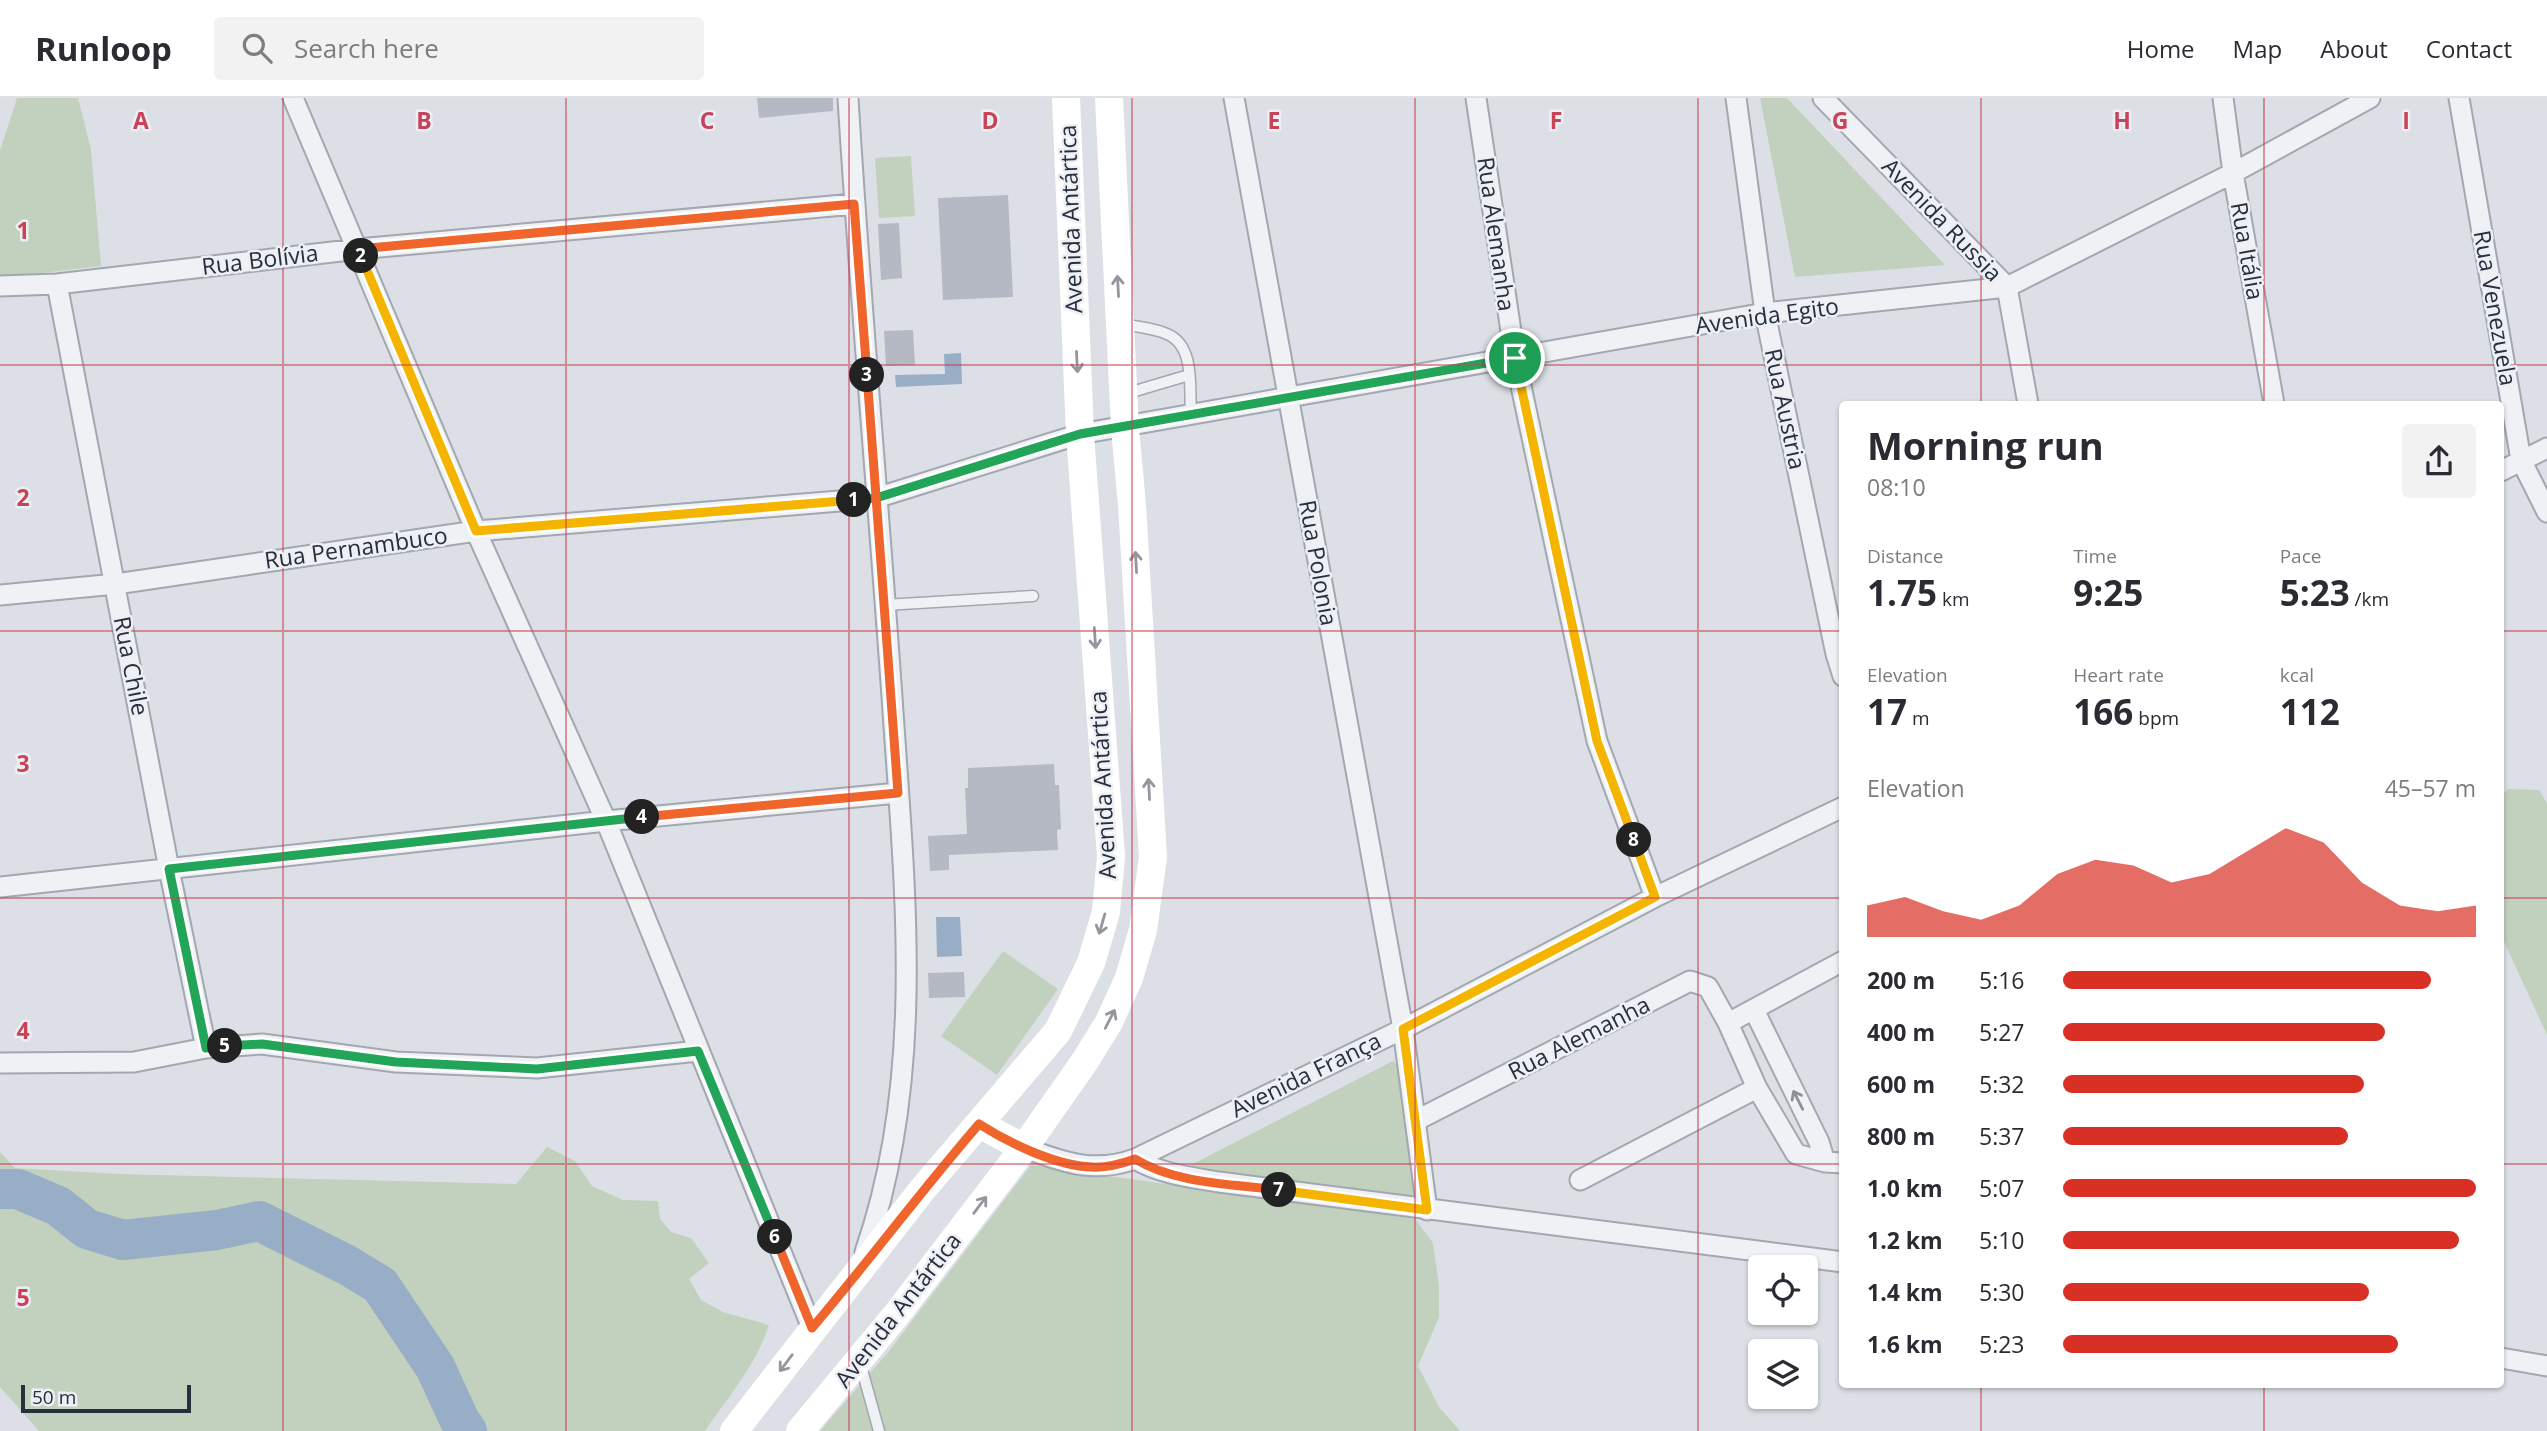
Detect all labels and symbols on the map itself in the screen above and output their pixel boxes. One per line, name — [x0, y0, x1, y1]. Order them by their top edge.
text: A — [133, 104, 149, 136]
text: B — [416, 104, 432, 136]
text: C — [700, 104, 714, 136]
text: D — [981, 104, 999, 136]
text: E — [1268, 104, 1280, 136]
text: F — [1550, 104, 1562, 136]
text: G — [1832, 104, 1848, 136]
text: H — [2113, 104, 2131, 136]
text: I — [2402, 104, 2410, 136]
street label: Avenida Antártica — [1051, 124, 1089, 314]
street label: Avenida Russia — [1875, 150, 2010, 288]
street label: Rua Alemanha — [1470, 155, 1524, 313]
street label: Rua Itália — [2224, 199, 2272, 302]
text: 1 — [16, 214, 30, 246]
street label: Rua Venezuela — [2467, 228, 2525, 388]
street label: Rua Bolívia — [200, 236, 320, 282]
pin: 2 — [344, 238, 378, 274]
one-way arrow — [1111, 275, 1124, 297]
street label: Avenida Egito — [1693, 289, 1841, 341]
pin — [1485, 328, 1545, 388]
street label: Rua Austria — [1758, 345, 1814, 472]
one-way arrow — [1071, 350, 1084, 373]
pin: 3 — [850, 358, 884, 392]
text: 2 — [16, 481, 30, 513]
pin: 1 — [836, 482, 872, 518]
street label: Rua Polonia — [1292, 497, 1346, 628]
street label: Rua Pernambuco — [262, 518, 449, 576]
one-way arrow — [1129, 550, 1142, 573]
street label: Rua Chile — [107, 614, 157, 718]
one-way arrow — [1089, 626, 1102, 649]
street label: Avenida Antártica — [1081, 690, 1123, 880]
text: 3 — [16, 747, 30, 779]
one-way arrow — [1143, 777, 1156, 800]
pin: 4 — [624, 800, 660, 834]
pin: 8 — [1616, 822, 1652, 858]
one-way arrow — [1095, 913, 1108, 935]
street label: Rua Alemanha — [1502, 988, 1655, 1087]
one-way arrow — [1104, 1009, 1117, 1030]
text: 4 — [16, 1014, 30, 1046]
street label: Avenida França — [1225, 1024, 1386, 1124]
pin: 5 — [208, 1028, 243, 1063]
one-way arrow — [1791, 1090, 1805, 1111]
pin: 7 — [1262, 1172, 1296, 1208]
one-way arrow — [972, 1196, 987, 1215]
pin: 6 — [758, 1220, 792, 1254]
street label: Avenida Antártica — [827, 1225, 968, 1394]
text: 5 — [16, 1281, 30, 1313]
one-way arrow — [778, 1353, 793, 1372]
scale bar — [21, 1382, 191, 1414]

